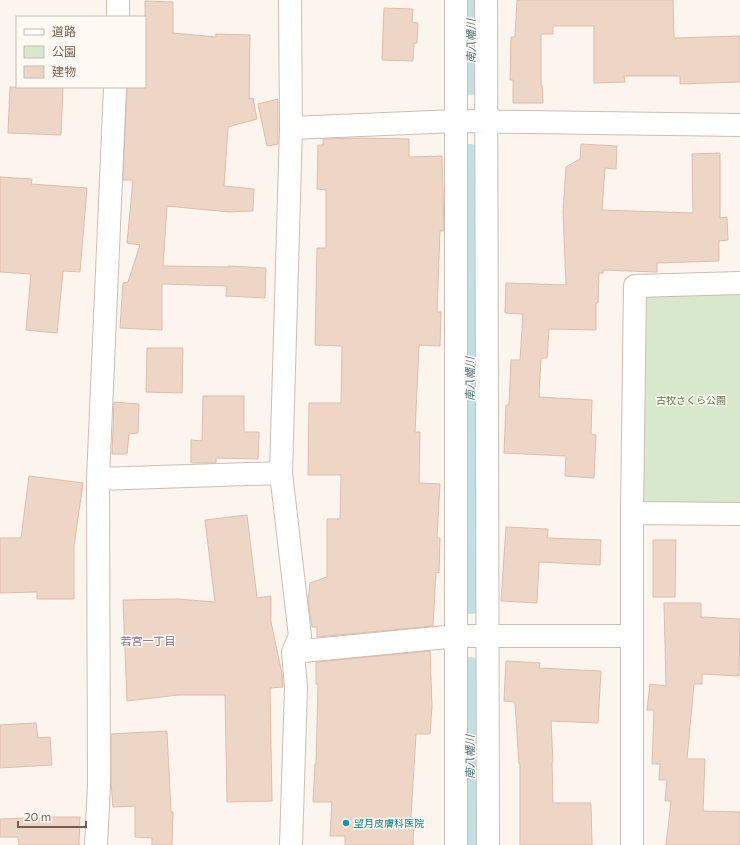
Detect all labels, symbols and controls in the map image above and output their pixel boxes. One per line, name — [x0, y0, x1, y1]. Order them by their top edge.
legend — [16, 16, 146, 88]
water label: 南八幡川 — [464, 18, 477, 63]
text: 道路 — [52, 24, 76, 38]
text: 公園 — [52, 44, 76, 58]
text: 建物 — [52, 64, 76, 78]
water label: 南八幡川 — [463, 356, 476, 401]
park label: 古牧さくら公園 — [656, 394, 726, 406]
district label: 若宮一丁目 — [121, 634, 176, 647]
water label: 南八幡川 — [463, 734, 476, 779]
scale bar — [18, 803, 86, 829]
text: 20 m — [24, 809, 51, 823]
place label: 望月皮膚科医院 — [354, 817, 424, 829]
marker: 望月皮膚科医院 — [341, 818, 351, 828]

